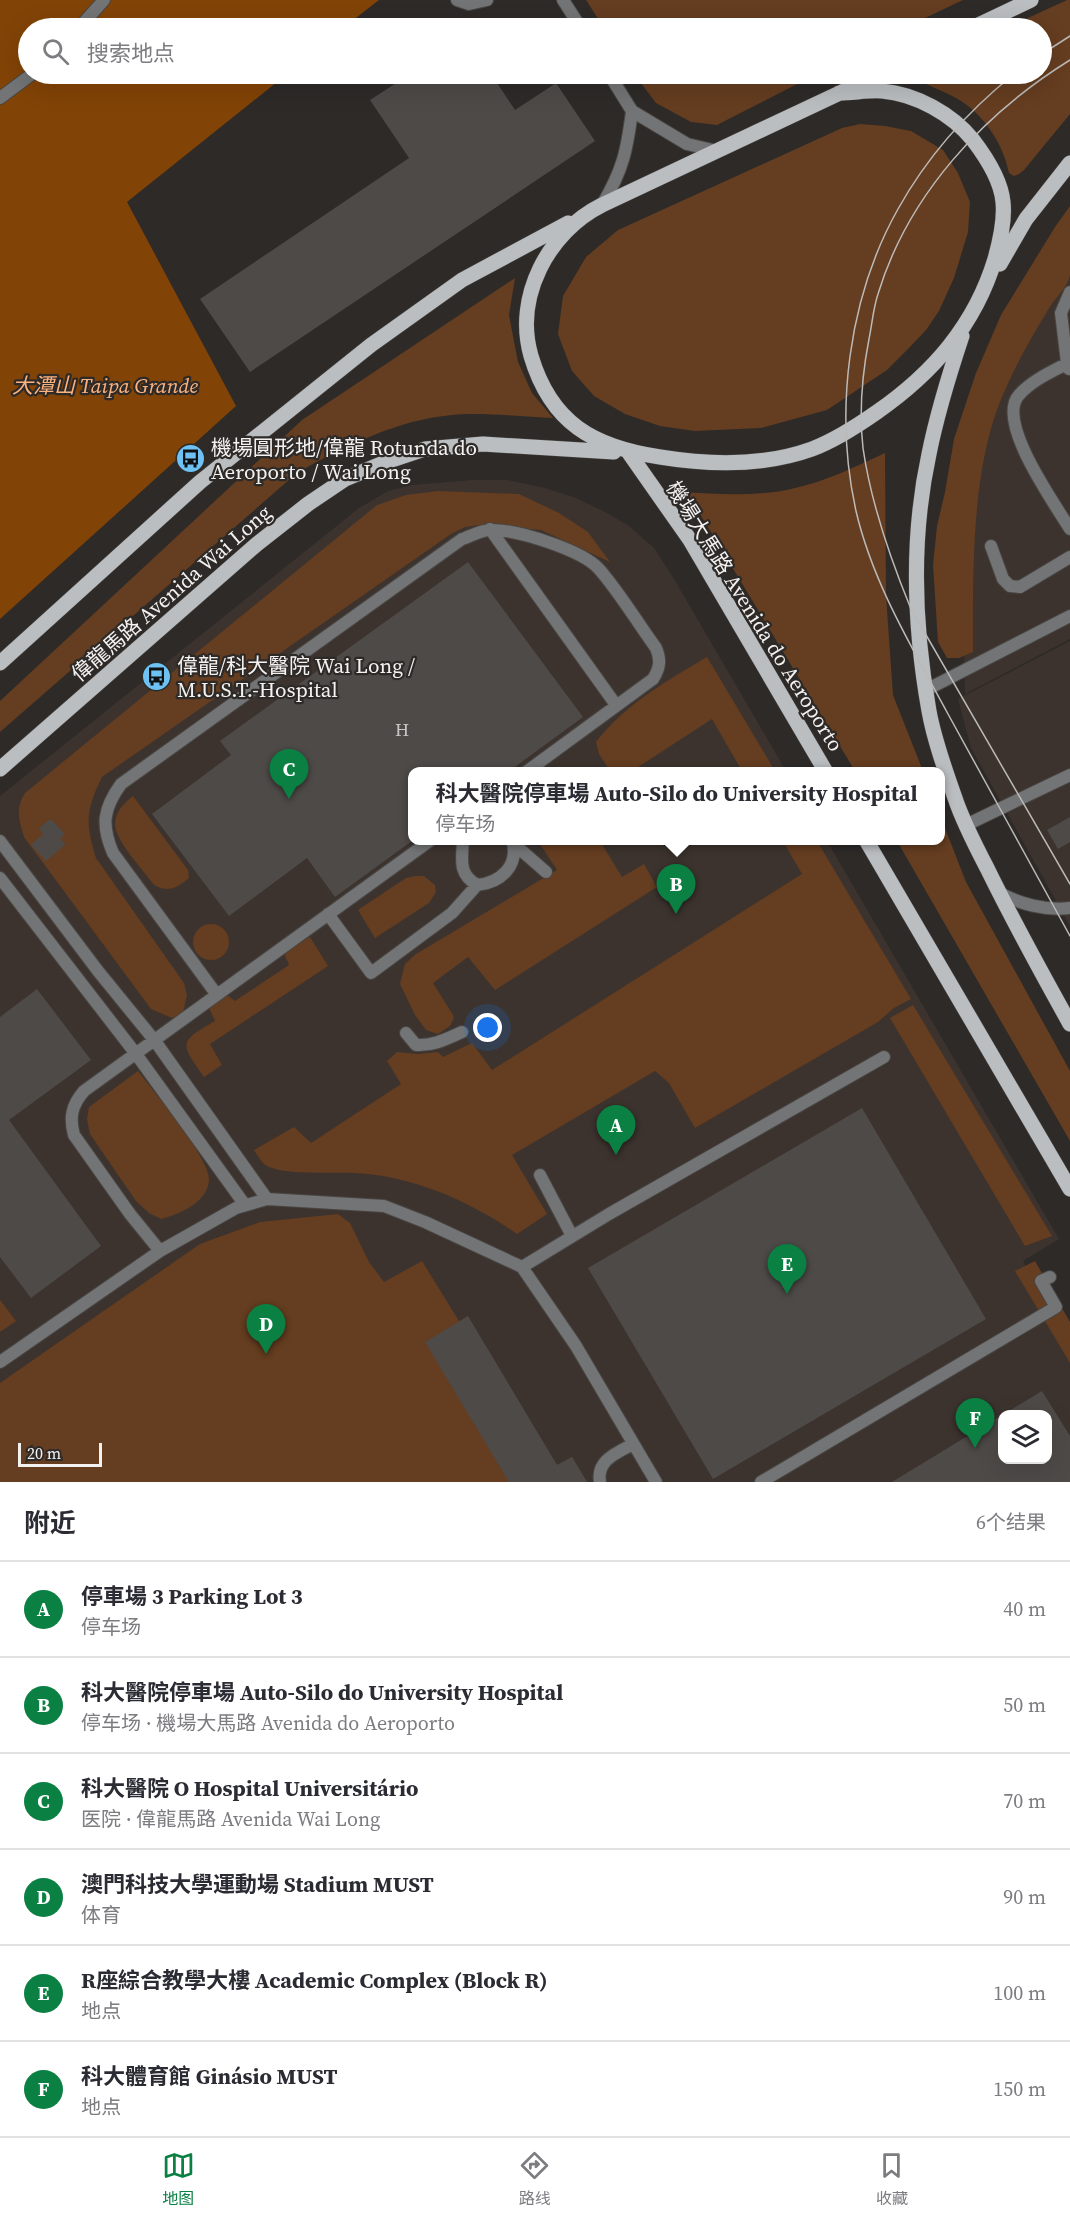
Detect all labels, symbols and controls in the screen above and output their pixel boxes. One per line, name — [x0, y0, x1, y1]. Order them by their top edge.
search box — [18, 18, 1052, 84]
icon: search — [39, 35, 72, 68]
text: 搜索地点 — [87, 38, 175, 68]
park label: 大潭山 Taipa Grande — [12, 371, 199, 400]
place label: 機場圓形地/偉龍 Rotunda do Aeroporto / Wai Long — [211, 433, 477, 486]
bus stop icon: 機場圓形地/偉龍 Rotunda do Aeroporto / Wai Long — [174, 443, 206, 475]
street label: 機場大馬路 Avenida do Aeroporto — [660, 475, 850, 757]
street label: 偉龍馬路 Avenida Wai Long — [65, 498, 277, 688]
place label: 偉龍/科大醫院 Wai Long / M.U.S.T.-Hospital — [177, 651, 415, 704]
bus stop icon: 偉龍/科大醫院 Wai Long / M.U.S.T.-Hospital — [140, 661, 172, 693]
house number: H — [395, 717, 409, 742]
pin: C — [270, 750, 308, 799]
popup — [408, 767, 945, 845]
text: 科大醫院停車場 Auto-Silo do University Hospital — [435, 778, 918, 808]
text: 停车场 — [435, 810, 495, 838]
pin: B — [656, 864, 696, 914]
your location — [473, 1013, 502, 1042]
pin: A — [596, 1106, 636, 1155]
pin: E — [768, 1244, 806, 1294]
pin: D — [246, 1304, 286, 1354]
pin: F — [956, 1398, 994, 1448]
map controls — [998, 1410, 1052, 1464]
button: layers — [998, 1410, 1052, 1464]
scale bar — [18, 1440, 102, 1468]
text: 20 m — [27, 1442, 61, 1464]
text: 附近 — [24, 1505, 76, 1541]
text: 6个结果 — [976, 1508, 1046, 1536]
text: 停車場 3 Parking Lot 3 — [81, 1581, 303, 1611]
text: A — [37, 1595, 50, 1623]
text: 40 m — [1003, 1595, 1046, 1623]
text: 停车场 — [81, 1613, 141, 1641]
text: 科大醫院停車場 Auto-Silo do University Hospital — [81, 1677, 563, 1707]
text: B — [37, 1691, 50, 1719]
text: 50 m — [1003, 1691, 1046, 1719]
text: 停车场 · 機場大馬路 Avenida do Aeroporto — [81, 1709, 455, 1737]
text: 科大醫院 O Hospital Universitário — [81, 1773, 418, 1803]
text: C — [37, 1787, 50, 1815]
text: 70 m — [1003, 1787, 1046, 1815]
text: 医院 · 偉龍馬路 Avenida Wai Long — [81, 1805, 380, 1833]
text: 澳門科技大學運動場 Stadium MUST — [81, 1869, 434, 1899]
text: D — [36, 1883, 51, 1911]
text: 90 m — [1003, 1883, 1046, 1911]
text: 体育 — [81, 1901, 121, 1929]
text: R座綜合教學大樓 Academic Complex (Block R) — [81, 1965, 547, 1995]
text: E — [38, 1979, 49, 2007]
text: 100 m — [993, 1979, 1046, 2007]
text: 地点 — [81, 1997, 121, 2025]
text: 科大體育館 Ginásio MUST — [81, 2061, 337, 2091]
text: F — [38, 2075, 49, 2103]
text: 150 m — [993, 2075, 1046, 2103]
text: 地点 — [81, 2093, 121, 2121]
tab: 地图 — [162, 2149, 195, 2209]
tab: 路线 — [518, 2149, 551, 2209]
tab: 收藏 — [875, 2149, 908, 2209]

